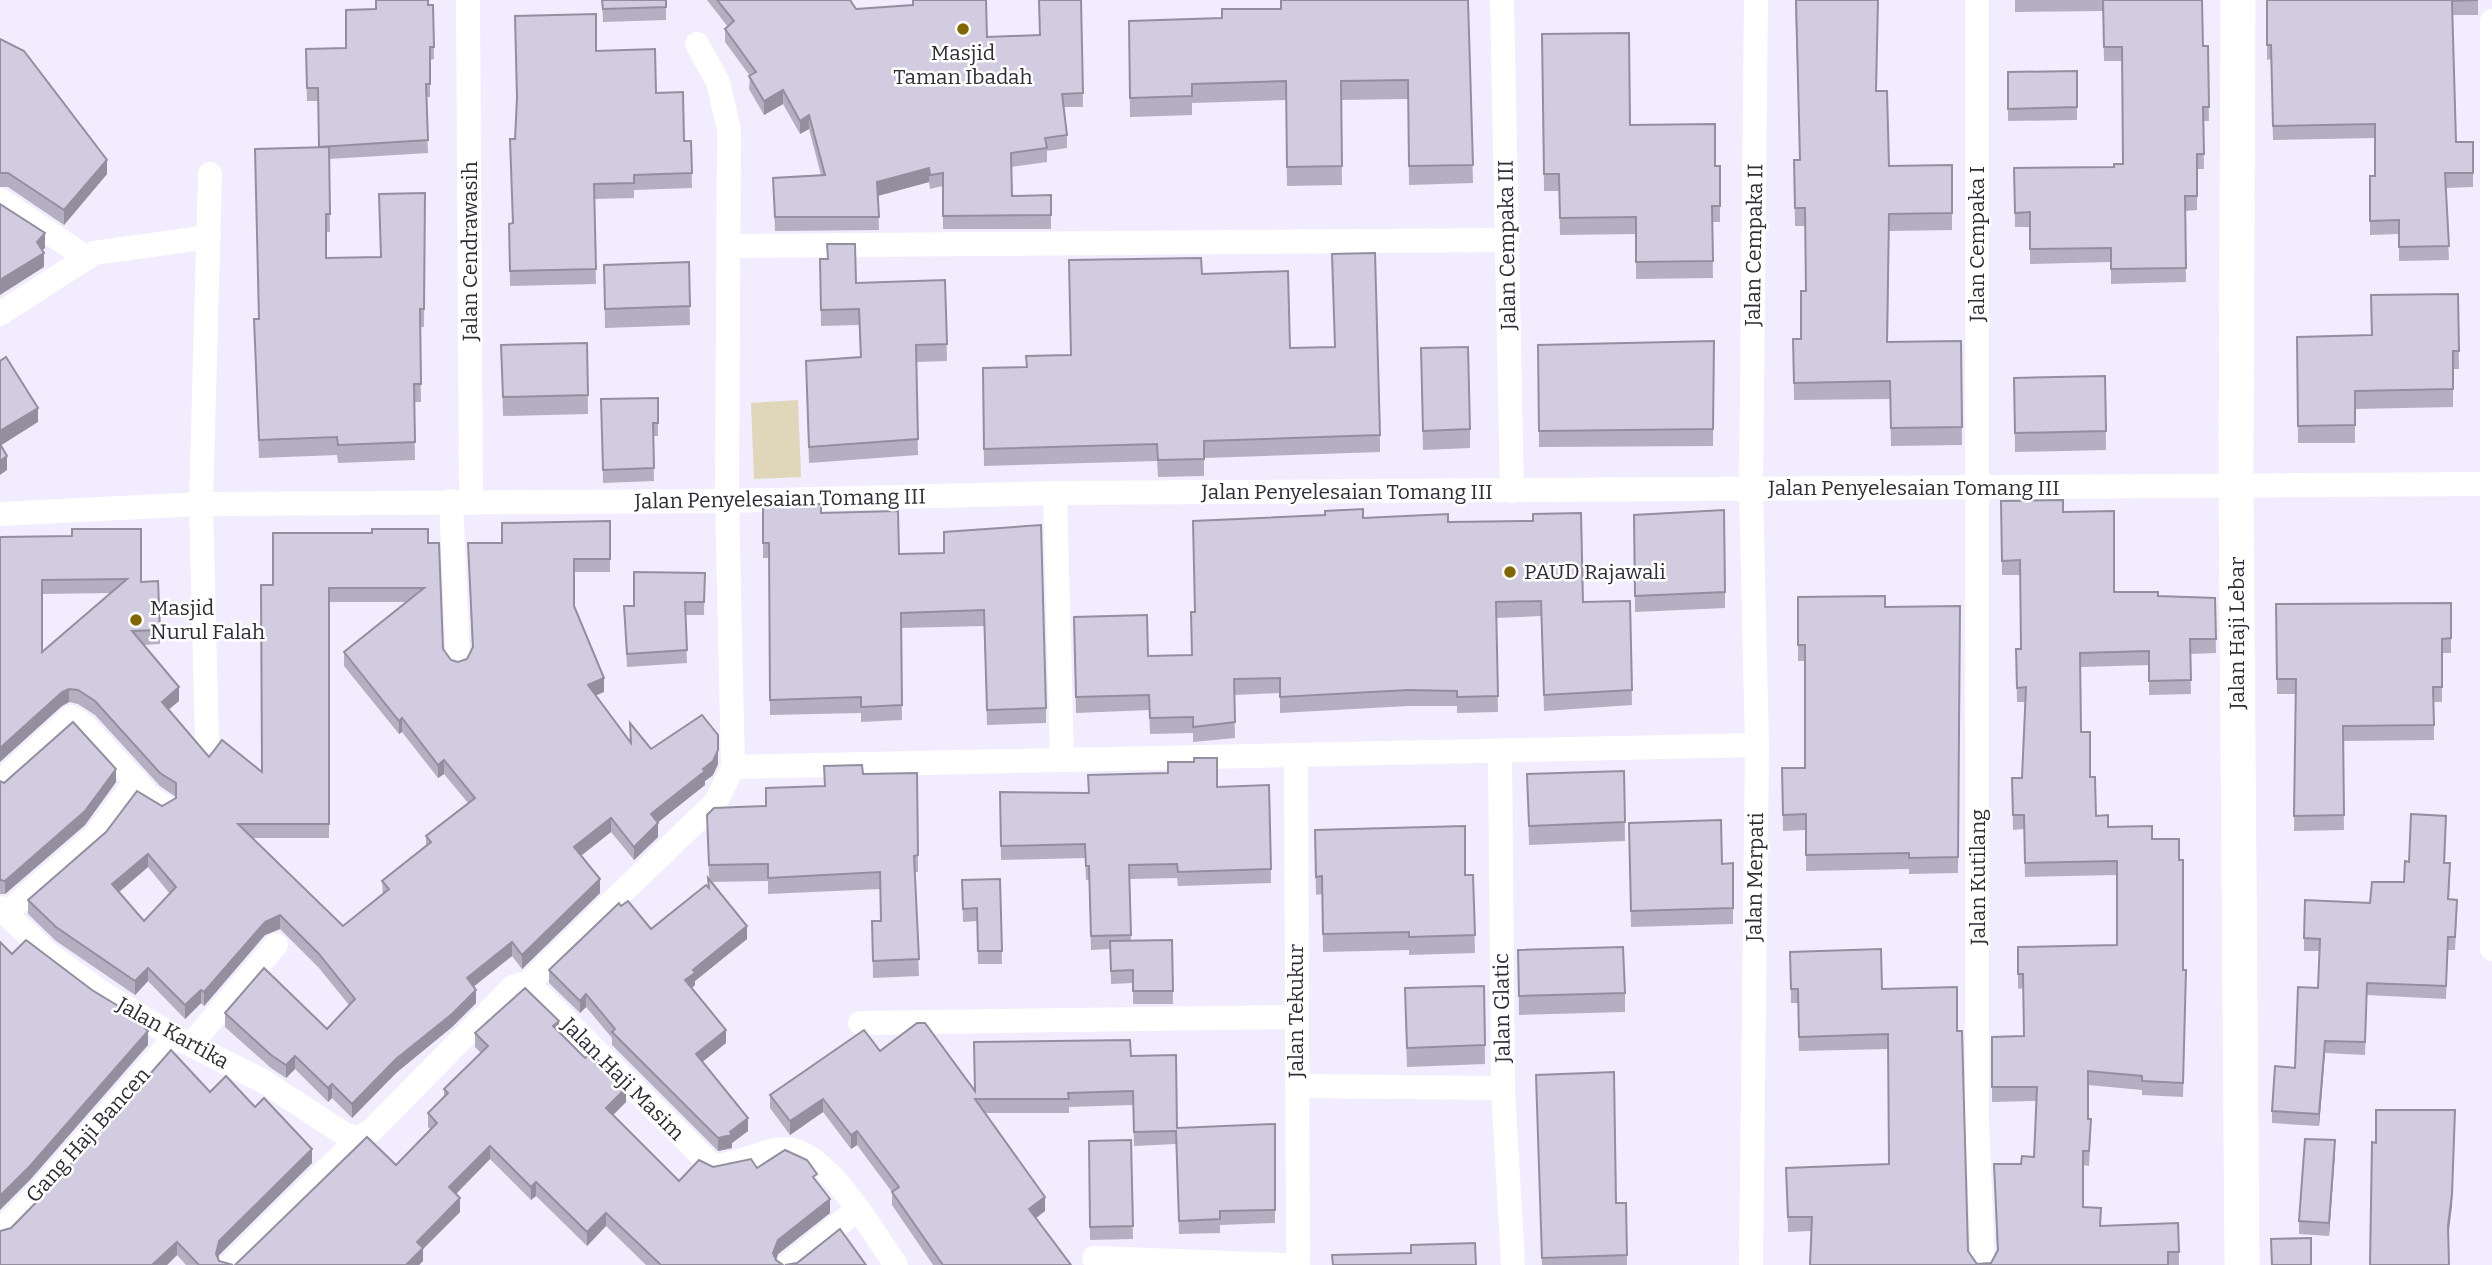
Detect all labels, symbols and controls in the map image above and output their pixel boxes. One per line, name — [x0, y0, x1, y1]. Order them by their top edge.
marker: Masjid Taman Ibadah — [955, 21, 971, 37]
place label: Masjid Taman Ibadah — [893, 40, 1033, 90]
street label: Jalan Cempaka III — [1493, 160, 1522, 331]
street label: Jalan Cendrawasih — [457, 161, 483, 342]
street label: Jalan Cempaka II — [1740, 163, 1768, 328]
street label: Jalan Cempaka I — [1964, 166, 1990, 323]
street label: Jalan Penyelesaian Tomang III — [1767, 475, 2060, 501]
street label: Jalan Penyelesaian Tomang III — [1200, 479, 1493, 505]
street label: Jalan Penyelesaian Tomang III — [633, 483, 926, 515]
street label: Jalan Haji Lebar — [2224, 557, 2250, 710]
place label: PAUD Rajawali — [1524, 559, 1666, 585]
marker: PAUD Rajawali — [1502, 564, 1518, 580]
place label: Masjid Nurul Falah — [150, 595, 265, 645]
marker: Masjid Nurul Falah — [128, 612, 144, 628]
street label: Jalan Kutilang — [1965, 809, 1991, 946]
street label: Jalan Merpati — [1741, 812, 1769, 943]
street label: Jalan Tekukur — [1283, 944, 1309, 1079]
street label: Jalan Glatic — [1488, 953, 1516, 1064]
street label: Jalan Kartika — [112, 991, 234, 1075]
street label: Jalan Haji Masim — [555, 1011, 690, 1146]
street label: Gang Haji Bancen — [20, 1062, 156, 1208]

